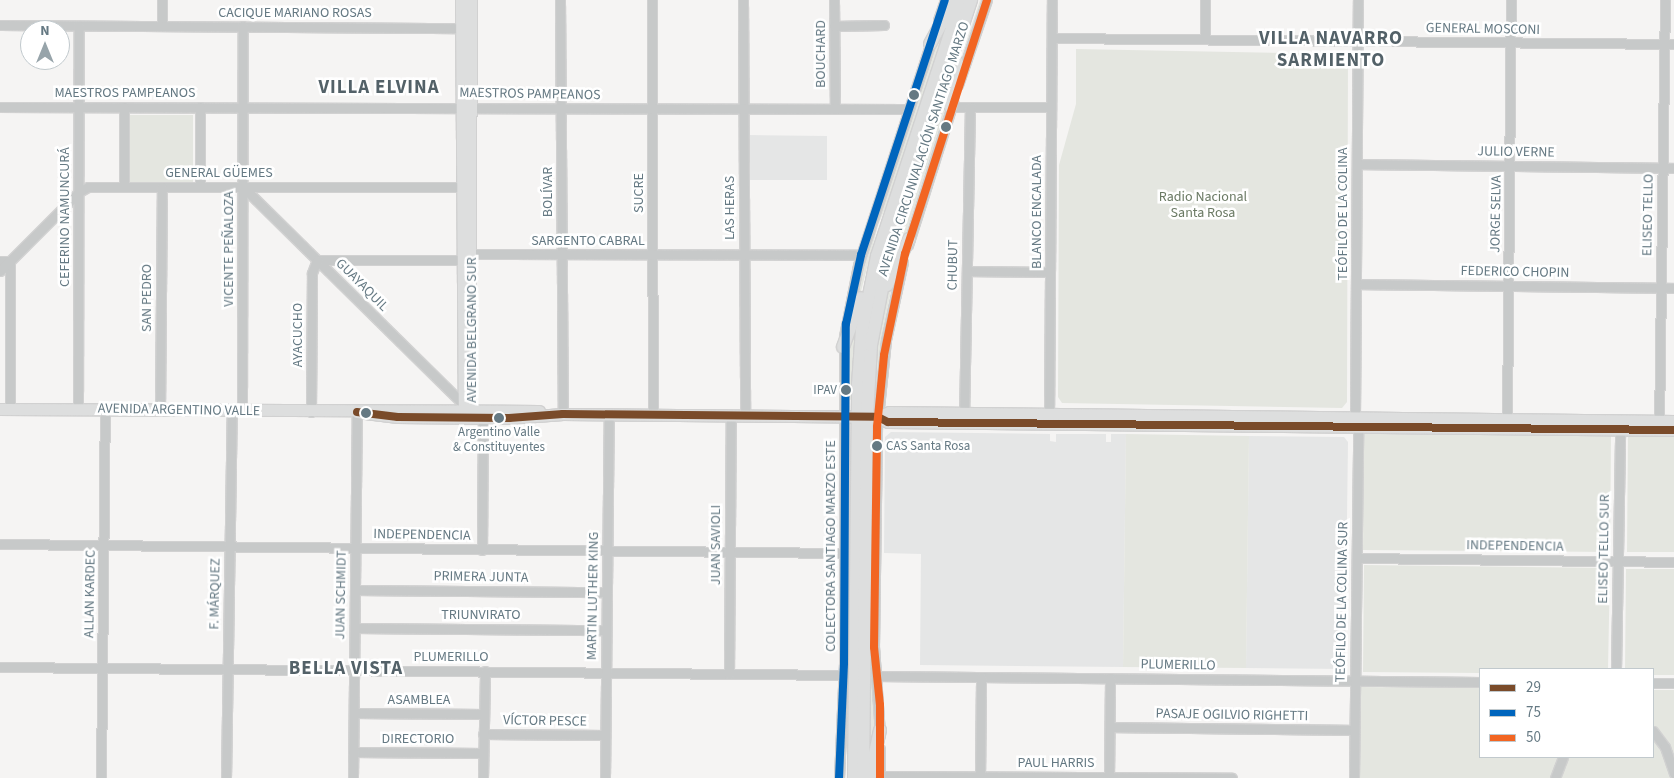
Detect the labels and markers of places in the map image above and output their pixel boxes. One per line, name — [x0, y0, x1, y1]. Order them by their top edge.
unlabelled marker — [909, 90, 919, 100]
unlabelled marker — [941, 122, 951, 132]
place label: IPAV — [813, 382, 837, 398]
marker: IPAV — [841, 385, 851, 395]
unlabelled marker — [361, 408, 371, 418]
marker: Argentino Valle & Constituyentes — [494, 413, 504, 423]
place label: Argentino Valle & Constituyentes — [453, 425, 545, 456]
place label: CAS Santa Rosa — [886, 438, 970, 454]
marker: CAS Santa Rosa — [872, 441, 882, 451]

